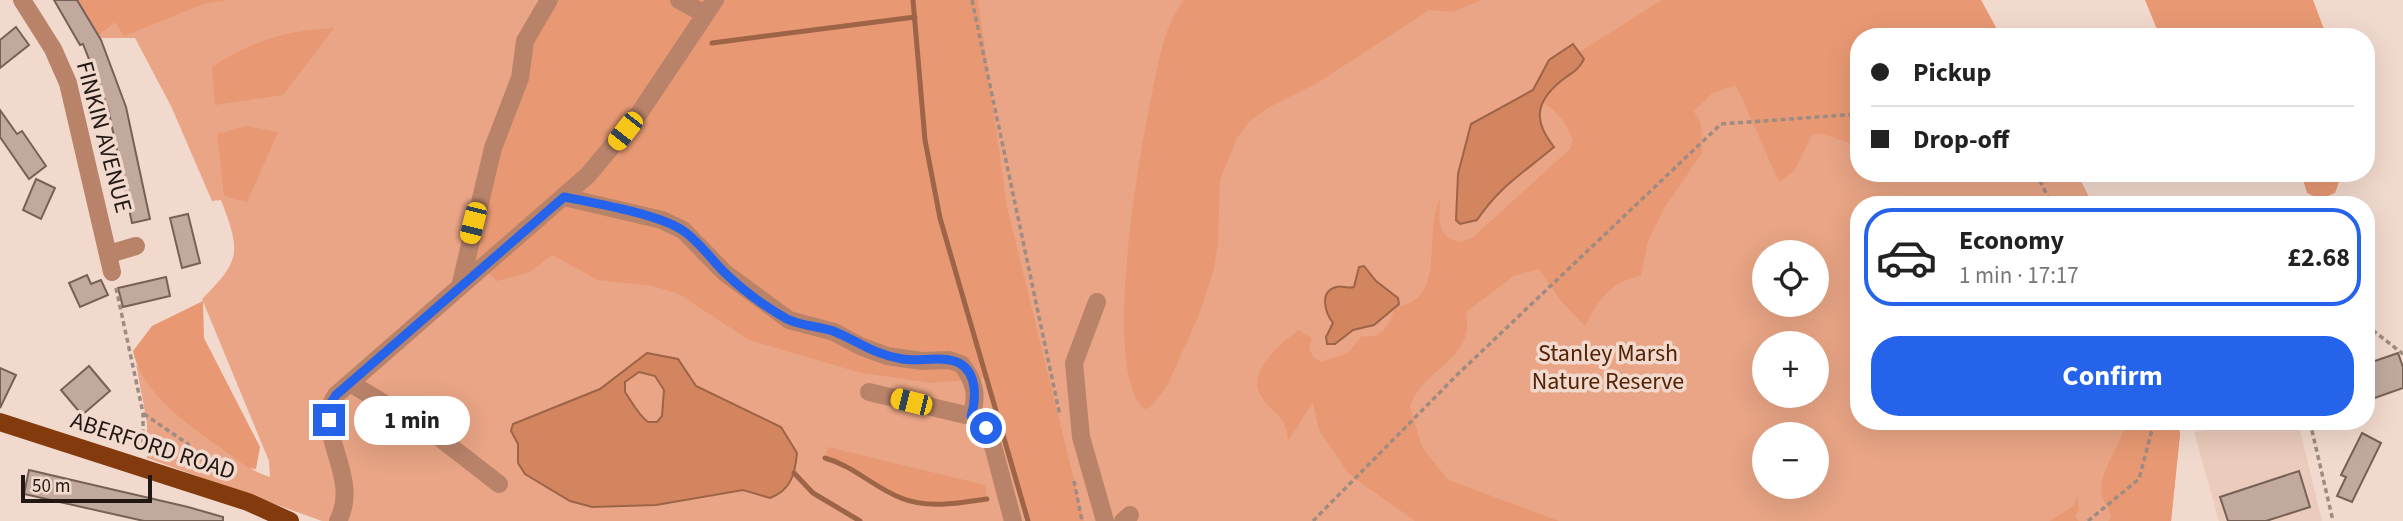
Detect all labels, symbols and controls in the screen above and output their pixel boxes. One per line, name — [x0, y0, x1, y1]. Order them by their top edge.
text: Pickup — [1913, 54, 1991, 91]
street label: FINKIN AVENUE — [67, 57, 141, 217]
car — [604, 108, 647, 154]
text: Drop-off — [1913, 121, 2009, 158]
car — [458, 200, 489, 246]
text: Economy — [1959, 222, 2064, 259]
icon: car — [1875, 226, 1938, 289]
text: £2.68 — [2287, 239, 2350, 276]
map controls — [1752, 240, 1829, 499]
button: locate — [1752, 240, 1829, 317]
text: 1 min · 17:17 — [1959, 259, 2079, 292]
button: + — [1752, 331, 1829, 408]
park label: Stanley Marsh Nature Reserve — [1532, 336, 1684, 399]
button: Confirm — [1871, 336, 2354, 416]
car — [889, 387, 934, 417]
callout: 1 min — [354, 396, 469, 444]
street label: ABERFORD ROAD — [66, 403, 240, 489]
route end — [313, 404, 345, 436]
text: 1 min — [384, 404, 440, 437]
route start — [970, 412, 1002, 444]
button: − — [1752, 422, 1829, 499]
scale bar — [21, 472, 152, 504]
text: 50 m — [32, 473, 70, 500]

